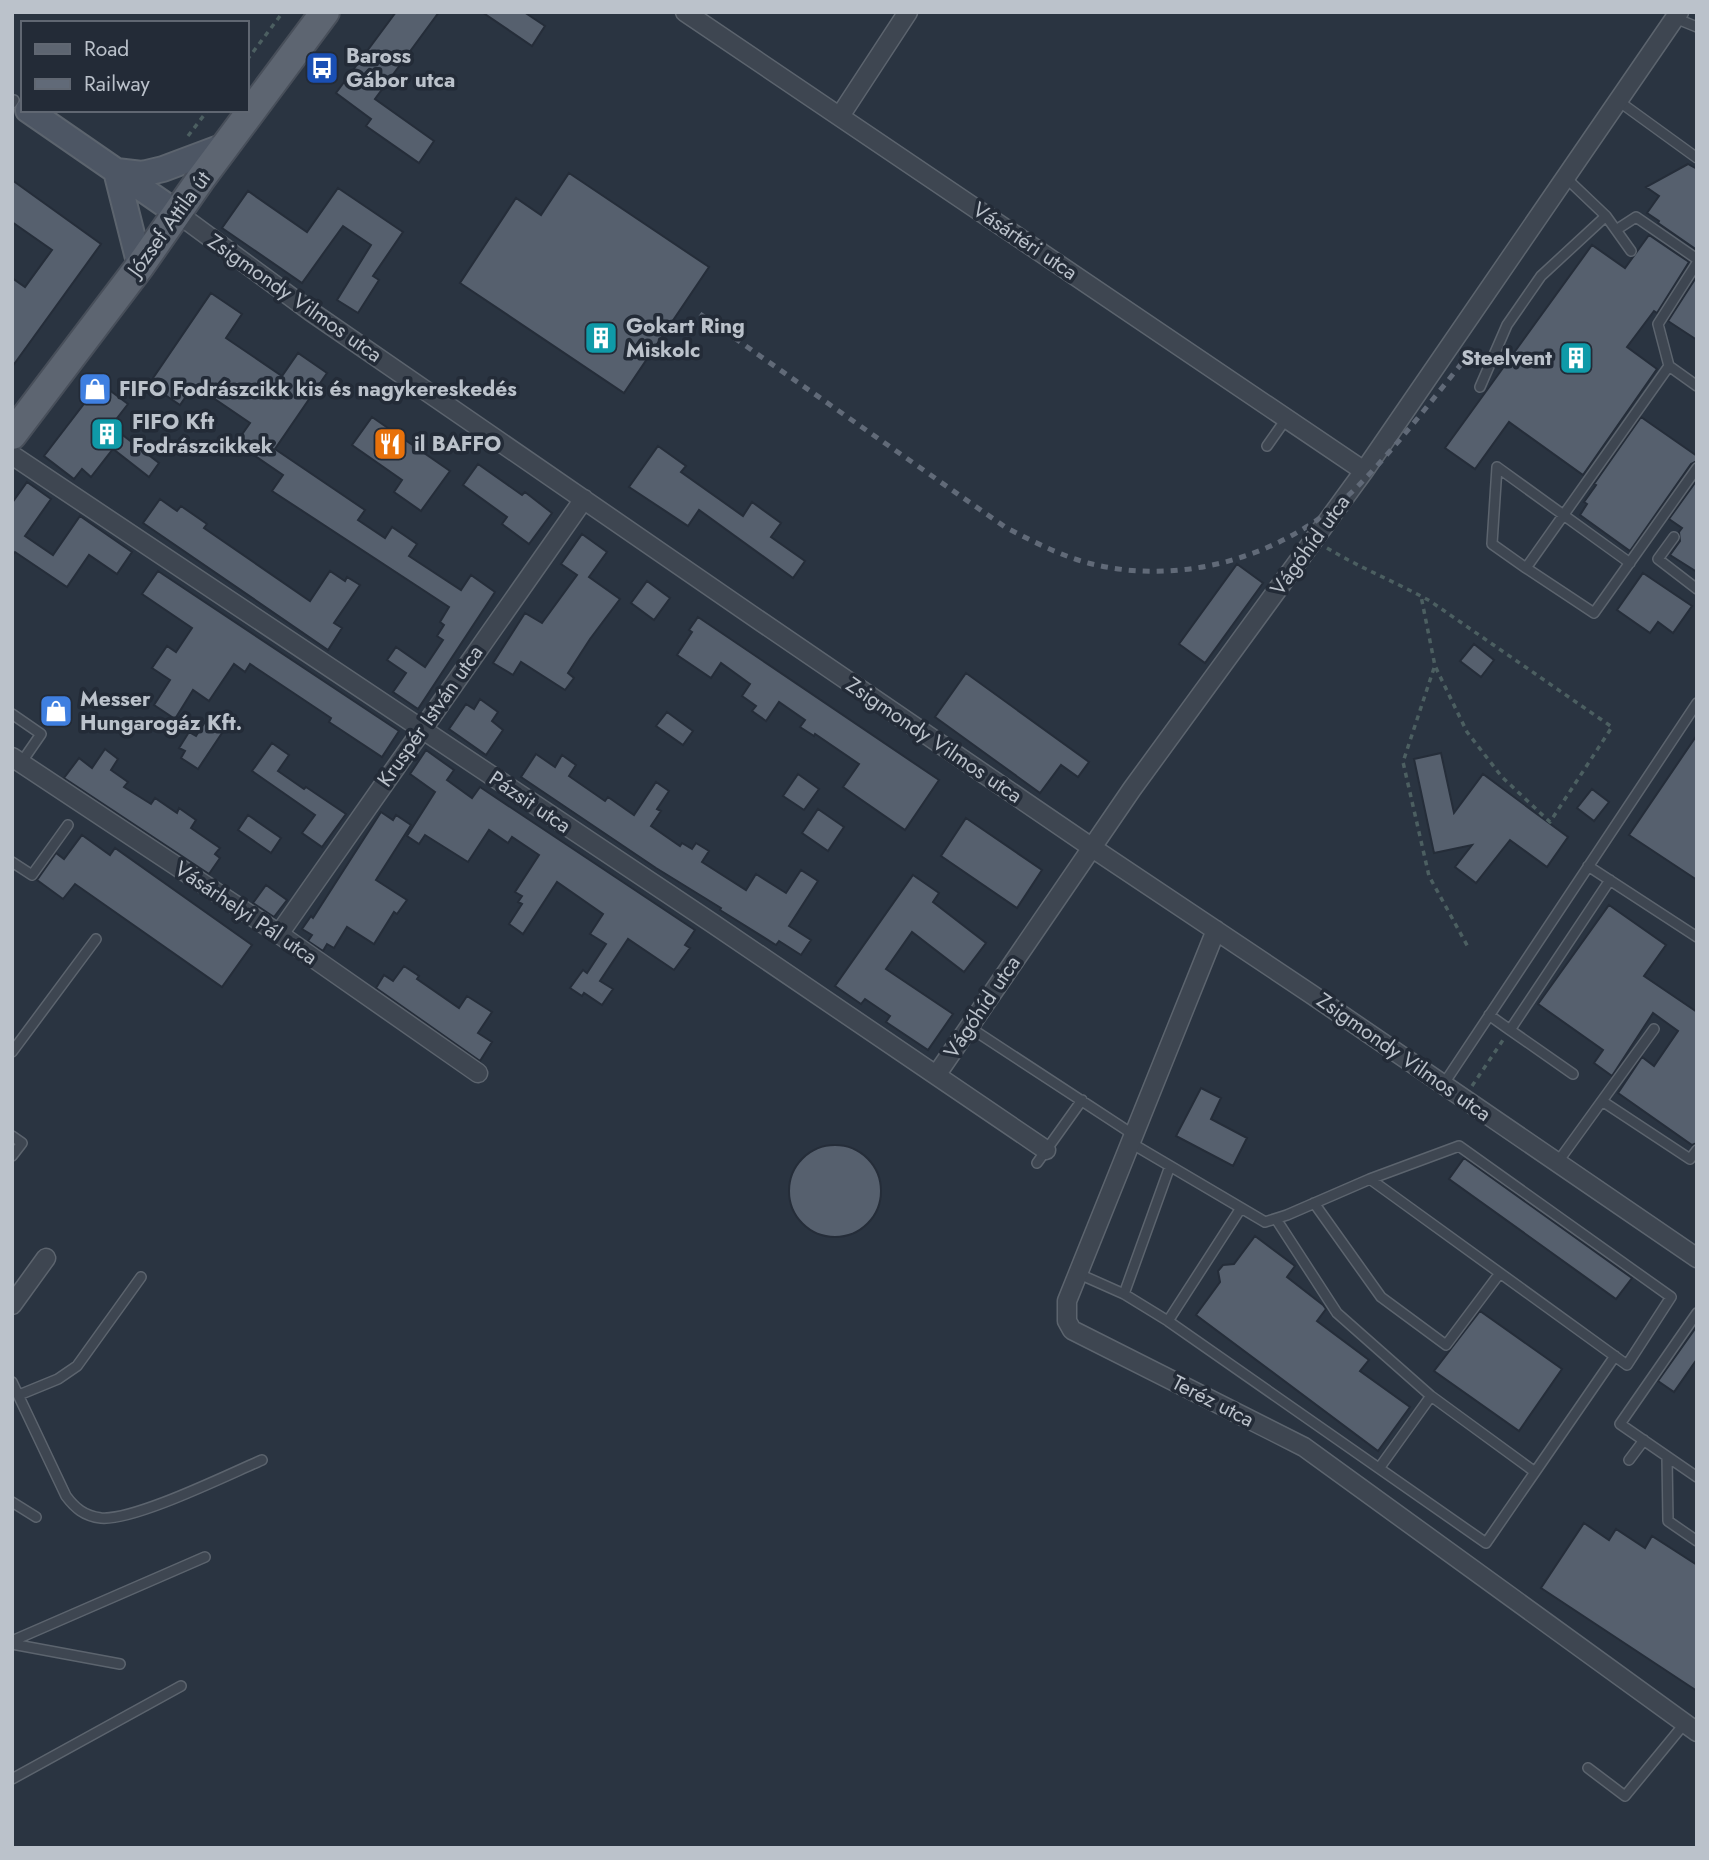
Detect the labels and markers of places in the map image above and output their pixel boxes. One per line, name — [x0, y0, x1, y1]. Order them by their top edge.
place label: Baross Gábor utca — [346, 41, 455, 95]
bus stop icon: Baross Gábor utca — [303, 49, 341, 87]
place label: Gokart Ring Miskolc — [626, 311, 745, 365]
building icon: Gokart Ring Miskolc — [582, 319, 620, 357]
building icon: Steelvent — [1557, 339, 1595, 377]
place label: Steelvent — [1461, 343, 1552, 373]
shop icon: FIFO Fodrászcikk kis és nagykereskedés — [76, 370, 114, 408]
place label: FIFO Fodrászcikk kis és nagykereskedés — [119, 374, 517, 404]
place label: FIFO Kft Fodrászcikkek — [132, 407, 273, 461]
building icon: FIFO Kft Fodrászcikkek — [88, 415, 126, 453]
restaurant icon: il BAFFO — [371, 425, 409, 463]
place label: il BAFFO — [414, 429, 501, 459]
place label: Messer Hungarogáz Kft. — [80, 684, 242, 738]
shop icon: Messer Hungarogáz Kft. — [37, 692, 75, 730]

